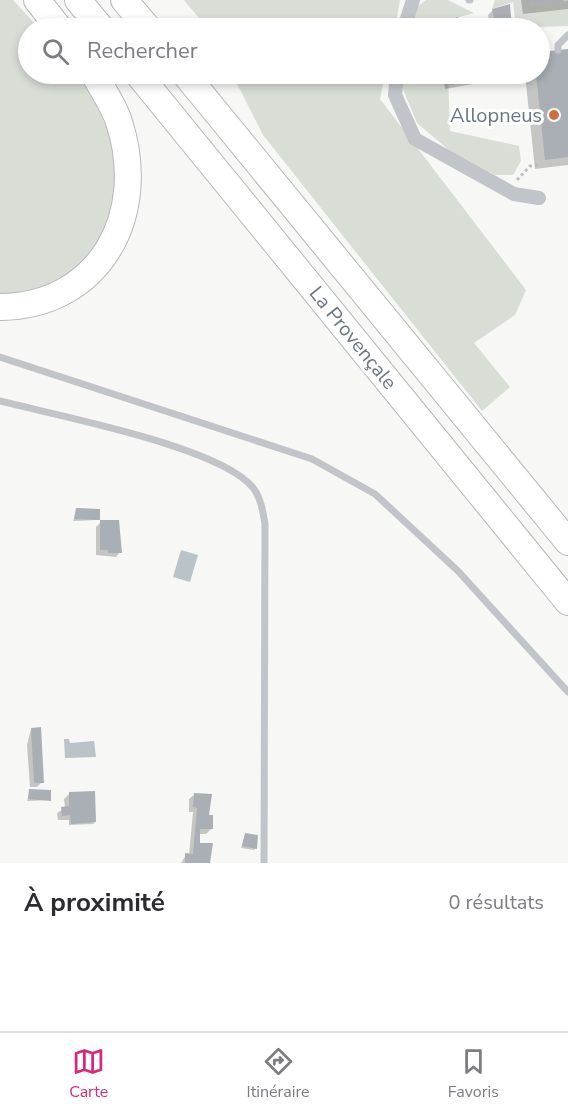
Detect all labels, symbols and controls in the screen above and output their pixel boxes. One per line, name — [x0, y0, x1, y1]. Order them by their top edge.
search box — [18, 18, 550, 84]
icon: search — [39, 35, 72, 68]
text: Rechercher — [87, 36, 198, 66]
place label: Allopneus — [450, 102, 542, 129]
marker: Allopneus — [547, 108, 561, 122]
street label: La Provençale — [303, 281, 403, 395]
text: À proximité — [24, 885, 165, 920]
text: 0 résultats — [448, 889, 544, 916]
tab: Carte — [69, 1045, 108, 1103]
tab: Itinéraire — [247, 1045, 310, 1103]
tab: Favoris — [448, 1045, 499, 1103]

